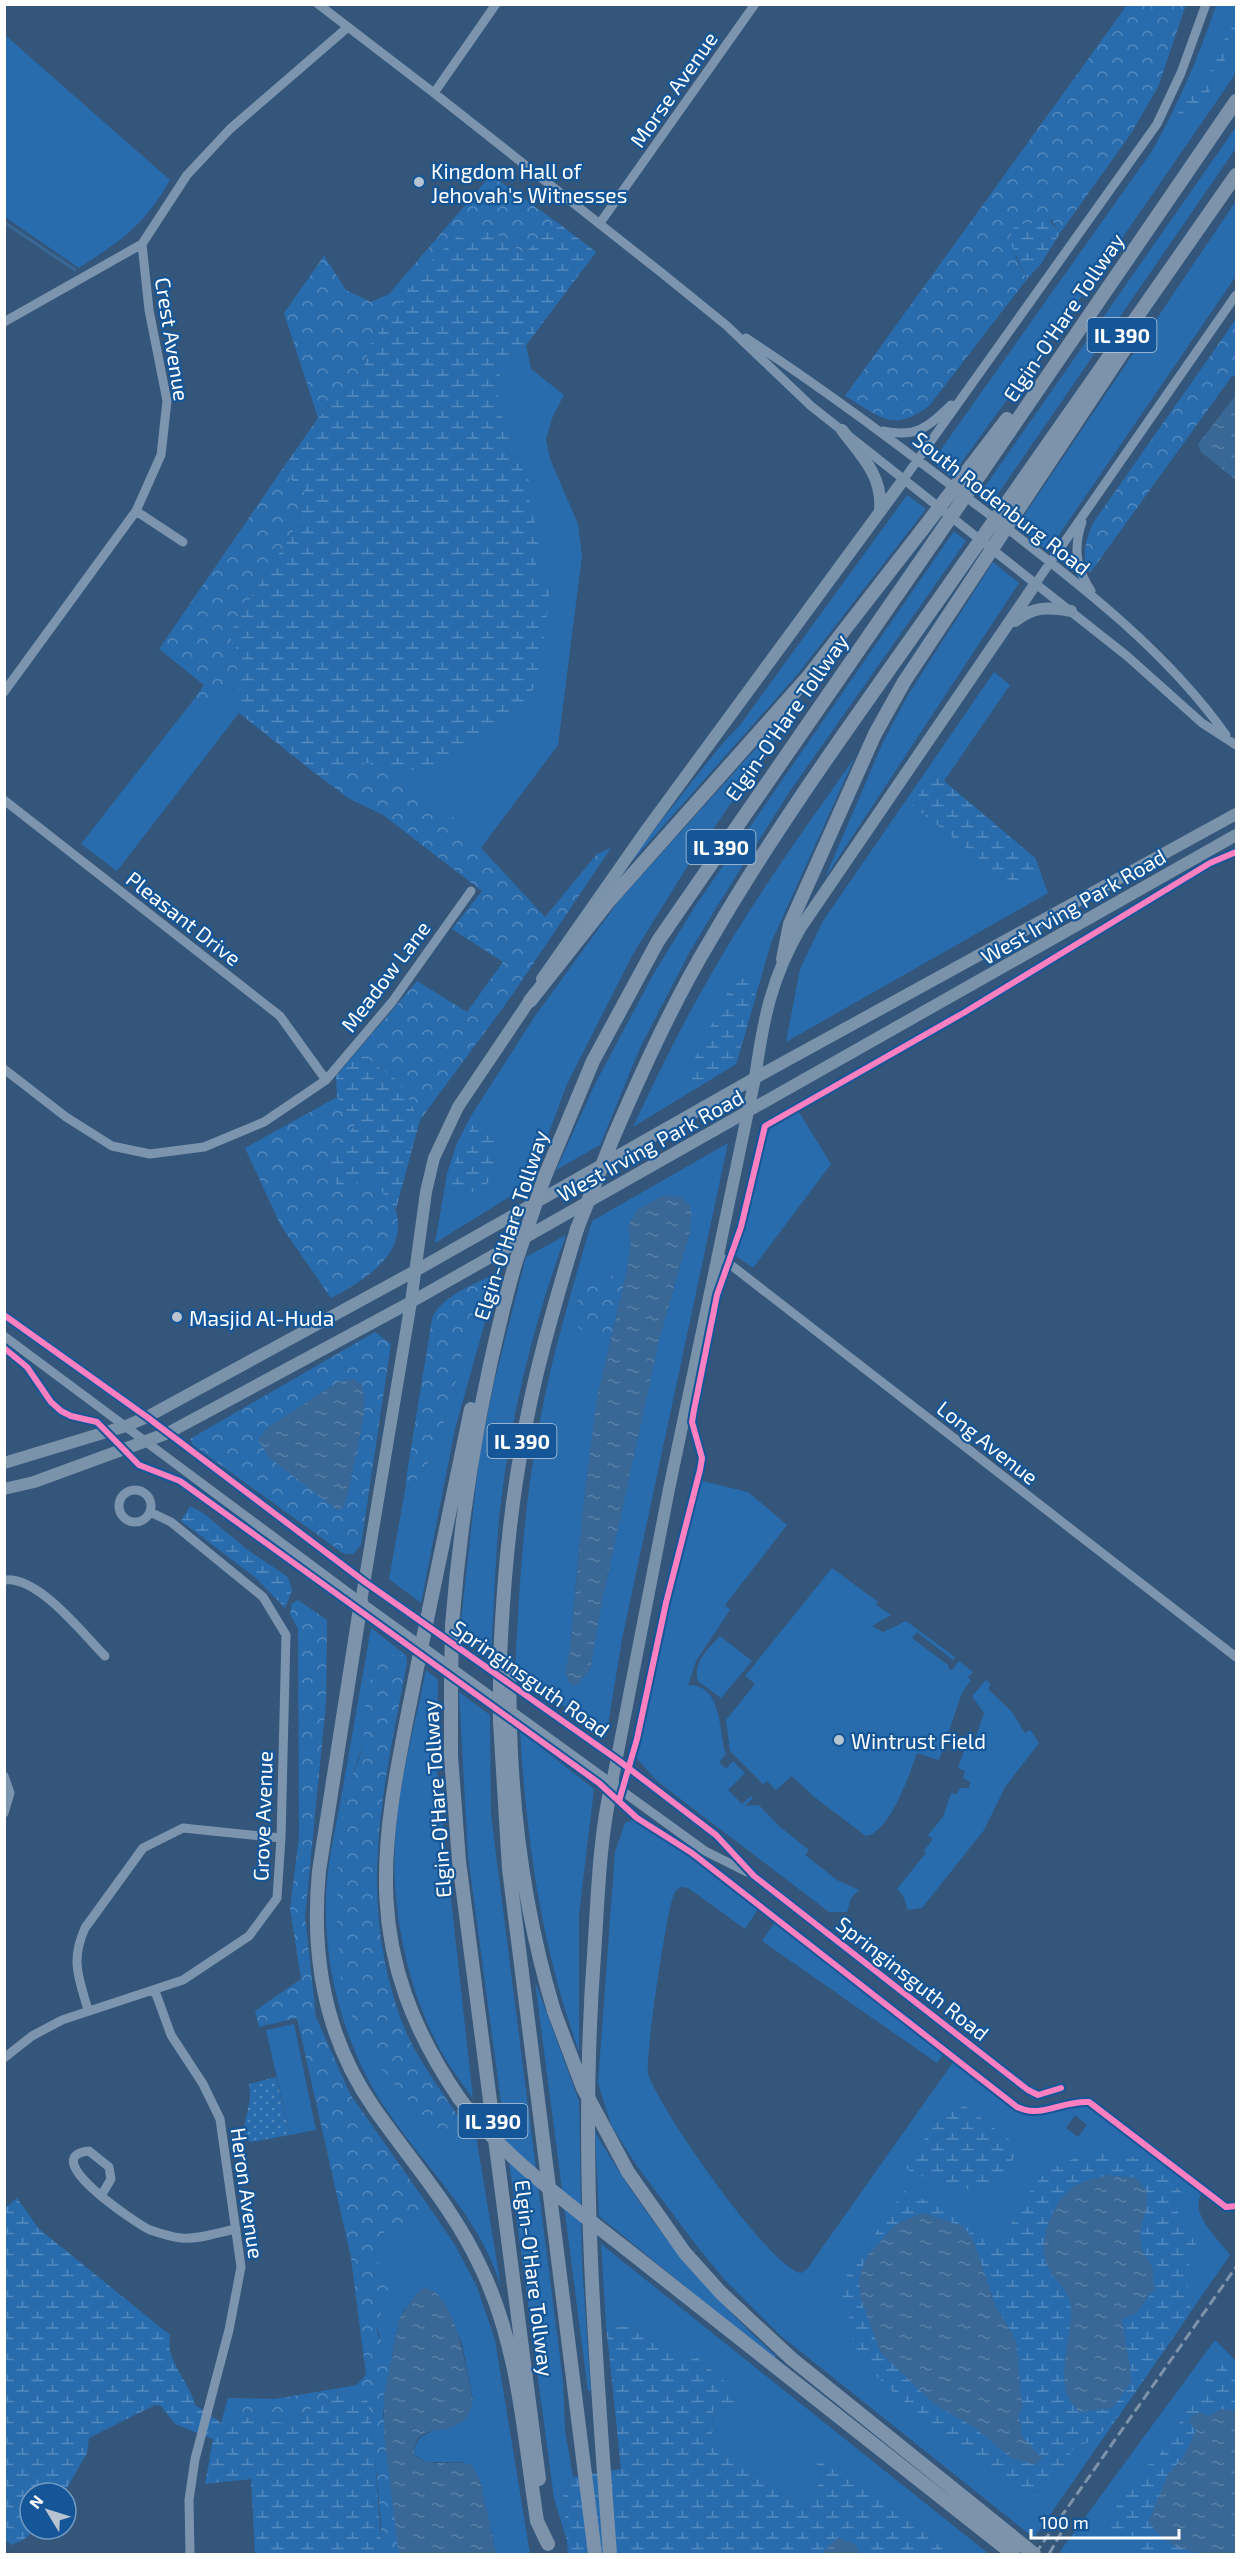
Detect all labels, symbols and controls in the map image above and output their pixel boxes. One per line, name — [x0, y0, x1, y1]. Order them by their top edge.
street label: Morse Avenue — [624, 26, 722, 152]
place label: Kingdom Hall of Jehovah's Witnesses — [431, 158, 627, 207]
marker: Kingdom Hall of Jehovah's Witnesses — [412, 175, 426, 189]
street label: Elgin-O'Hare Tollway — [997, 228, 1129, 406]
street label: Crest Avenue — [151, 275, 195, 403]
road number: IL 390 — [1088, 318, 1156, 352]
street label: South Rodenburg Road — [908, 426, 1096, 580]
street label: Elgin-O'Hare Tollway — [719, 629, 853, 805]
road number: IL 390 — [686, 830, 756, 864]
street label: West Irving Park Road — [976, 843, 1170, 969]
street label: Pleasant Drive — [122, 866, 246, 970]
street label: Meadow Lane — [335, 916, 435, 1036]
street label: West Irving Park Road — [553, 1083, 747, 1207]
street label: Elgin-O'Hare Tollway — [468, 1127, 552, 1323]
place label: Masjid Al-Huda — [189, 1305, 334, 1331]
marker: Masjid Al-Huda — [170, 1310, 184, 1324]
street label: Long Avenue — [933, 1395, 1043, 1489]
road number: IL 390 — [488, 1424, 556, 1458]
street label: Springinsguth Road — [447, 1614, 615, 1742]
street label: Elgin-O'Hare Tollway — [417, 1699, 455, 1899]
place label: Wintrust Field — [851, 1728, 986, 1753]
marker: Wintrust Field — [832, 1733, 846, 1747]
street label: Grove Avenue — [247, 1751, 277, 1881]
street label: Springinsguth Road — [832, 1911, 994, 2045]
road number: IL 390 — [458, 2104, 528, 2138]
street label: Heron Avenue — [226, 2126, 270, 2260]
street label: Elgin-O'Hare Tollway — [511, 2178, 559, 2378]
north arrow — [18, 2481, 78, 2541]
text: N — [25, 2491, 47, 2512]
scale bar — [1031, 2502, 1180, 2540]
text: 100 m — [1040, 2511, 1089, 2533]

